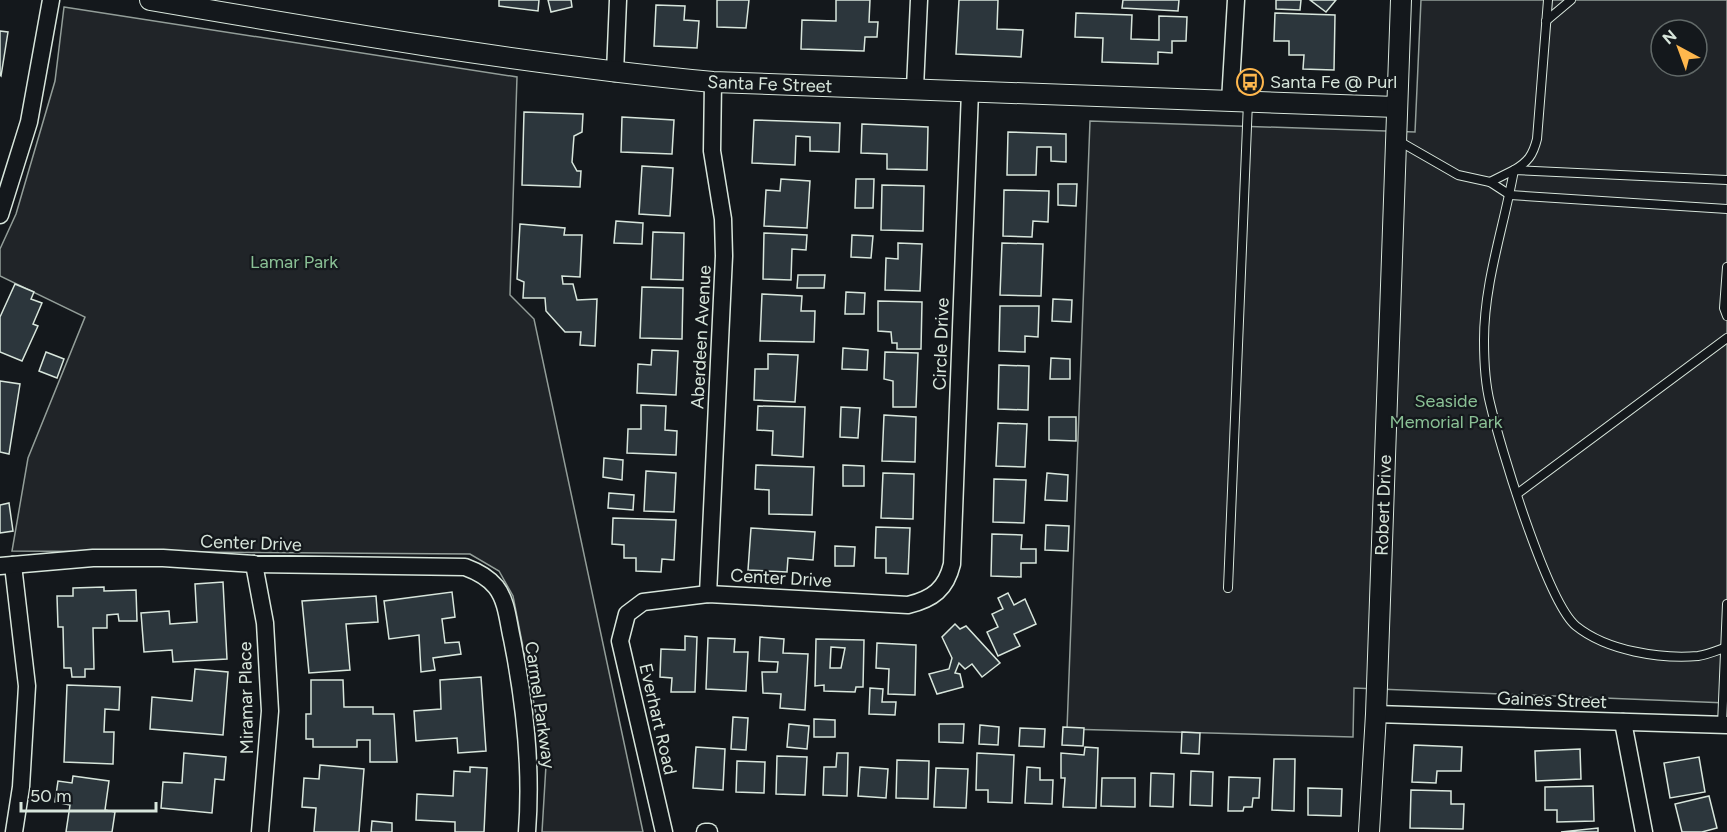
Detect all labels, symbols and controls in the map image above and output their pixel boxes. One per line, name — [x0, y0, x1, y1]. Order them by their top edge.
north arrow — [1649, 18, 1709, 78]
text: N — [1659, 26, 1680, 48]
bus stop icon: Santa Fe @ Purl — [1235, 67, 1265, 97]
street label: Santa Fe Street — [706, 71, 833, 97]
place label: Santa Fe @ Purl — [1270, 71, 1397, 93]
park label: Lamar Park — [250, 251, 338, 273]
street label: Aberdeen Avenue — [686, 264, 716, 410]
street label: Circle Drive — [928, 297, 954, 391]
park label: Seaside Memorial Park — [1390, 390, 1503, 433]
street label: Robert Drive — [1371, 454, 1396, 556]
street label: Center Drive — [200, 530, 302, 556]
street label: Center Drive — [730, 564, 832, 592]
street label: Carmel Parkway — [520, 640, 560, 771]
street label: Miramar Place — [234, 641, 258, 755]
street label: Everhart Road — [634, 661, 682, 777]
street label: Gaines Street — [1497, 687, 1608, 713]
scale bar — [21, 775, 156, 813]
text: 50 m — [30, 785, 72, 807]

